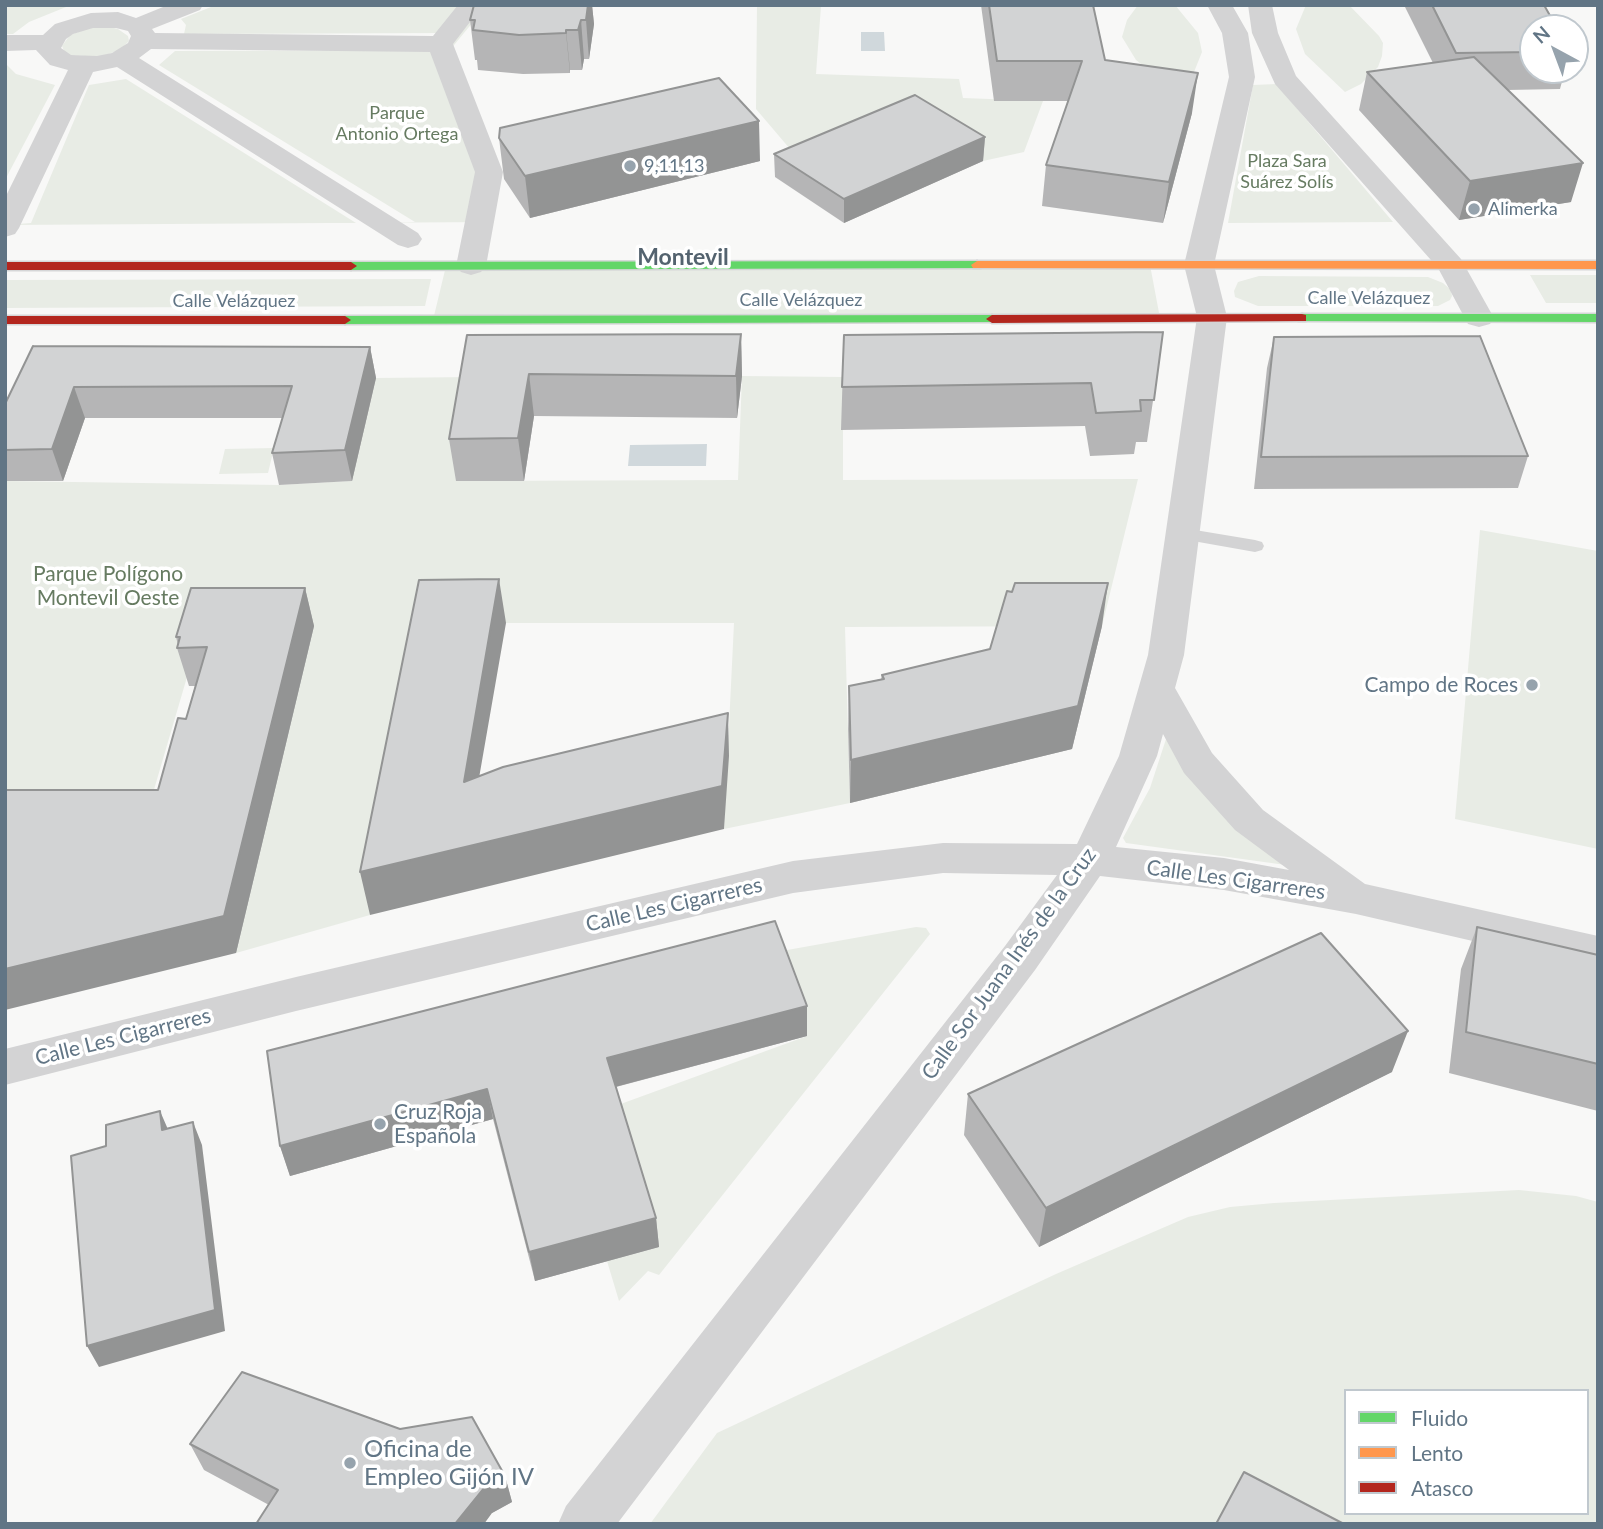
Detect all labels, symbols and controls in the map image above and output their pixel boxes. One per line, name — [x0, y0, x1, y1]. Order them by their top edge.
north arrow — [1519, 14, 1589, 84]
text: N — [1528, 21, 1554, 48]
park label: Parque Antonio Ortega — [336, 102, 458, 144]
park label: Plaza Sara Suárez Solís — [1240, 150, 1334, 192]
place label: 9,11,13 — [644, 155, 704, 177]
marker: 9,11,13 — [622, 158, 638, 174]
place label: Alimerka — [1488, 198, 1558, 220]
marker: Alimerka — [1466, 201, 1482, 217]
district label: Montevil — [637, 244, 729, 272]
street label: Calle Velázquez — [1308, 287, 1430, 309]
street label: Calle Velázquez — [740, 289, 862, 311]
street label: Calle Velázquez — [173, 290, 295, 312]
park label: Parque Polígono Montevil Oeste — [33, 561, 183, 611]
place label: Campo de Roces — [1365, 672, 1518, 698]
marker: Campo de Roces — [1524, 677, 1540, 693]
street label: Calle Sor Juana Inés de la Cruz — [916, 843, 1102, 1085]
street label: Calle Les Cigarreres — [1145, 855, 1327, 905]
street label: Calle Les Cigarreres — [583, 872, 765, 938]
street label: Calle Les Cigarreres — [33, 1003, 213, 1071]
place label: Cruz Roja Española — [394, 1099, 482, 1149]
marker: Cruz Roja Española — [372, 1116, 388, 1132]
legend — [1344, 1389, 1589, 1515]
text: Fluido — [1411, 1405, 1468, 1430]
place label: Oficina de Empleo Gijón IV — [364, 1435, 534, 1491]
text: Lento — [1411, 1440, 1463, 1465]
marker: Oficina de Empleo Gijón IV — [342, 1455, 358, 1471]
text: Atasco — [1411, 1475, 1473, 1500]

